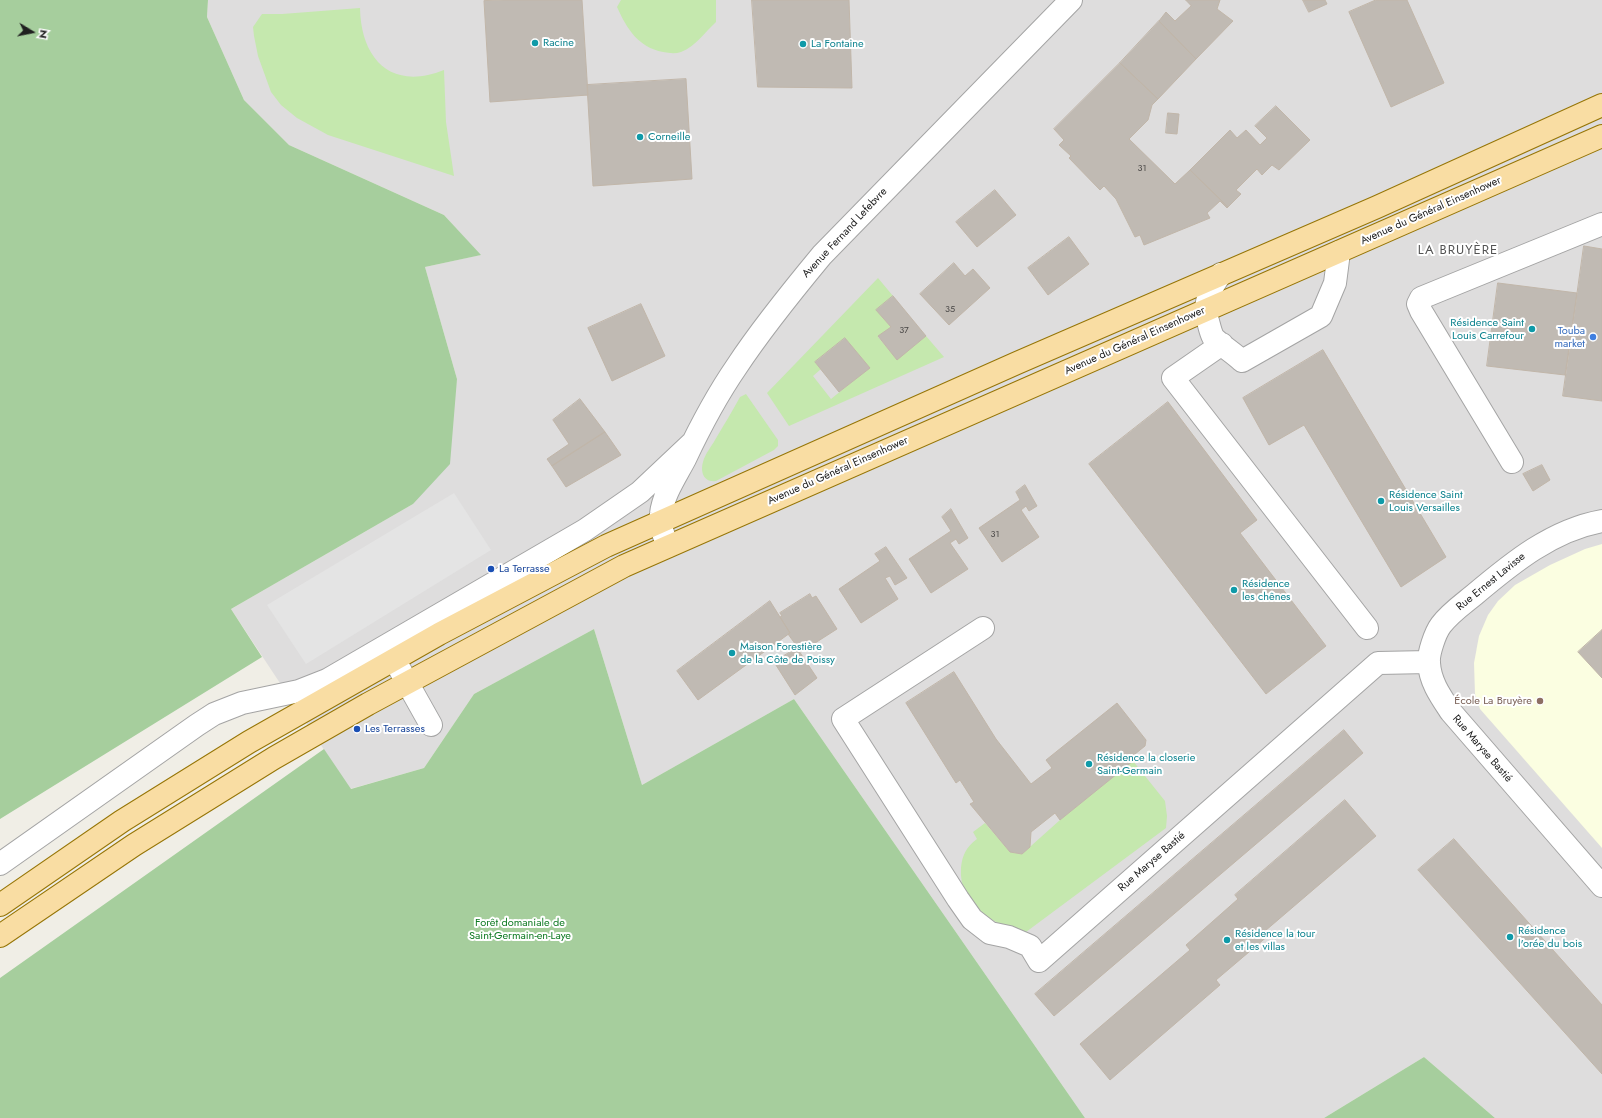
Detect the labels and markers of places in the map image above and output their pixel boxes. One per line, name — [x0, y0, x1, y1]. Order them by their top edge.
place label: Racine — [543, 36, 574, 50]
place label: La Fontaine — [811, 37, 864, 51]
marker: Racine — [530, 38, 540, 48]
marker: La Fontaine — [798, 39, 808, 49]
place label: Corneille — [648, 130, 690, 144]
marker: Corneille — [635, 132, 645, 142]
place label: Résidence Saint Louis Carrefour — [1450, 316, 1524, 342]
marker: Résidence Saint Louis Carrefour — [1527, 324, 1537, 334]
place label: Touba market — [1554, 324, 1585, 350]
marker: Touba market — [1588, 332, 1598, 342]
place label: Résidence Saint Louis Versailles — [1389, 488, 1463, 514]
marker: Résidence Saint Louis Versailles — [1376, 496, 1386, 506]
place label: La Terrasse — [499, 562, 550, 576]
marker: La Terrasse — [486, 564, 496, 574]
place label: Résidence les chênes — [1242, 577, 1290, 603]
marker: Résidence les chênes — [1229, 585, 1239, 595]
place label: Maison Forestière de la Côte de Poissy — [740, 640, 835, 666]
marker: Maison Forestière de la Côte de Poissy — [727, 648, 737, 658]
place label: École La Bruyère — [1454, 694, 1532, 708]
marker: École La Bruyère — [1535, 696, 1545, 706]
place label: Les Terrasses — [365, 722, 425, 736]
marker: Les Terrasses — [352, 724, 362, 734]
place label: Résidence la closerie Saint-Germain — [1097, 751, 1195, 777]
marker: Résidence la closerie Saint-Germain — [1084, 759, 1094, 769]
place label: Résidence l'orée du bois — [1518, 924, 1582, 950]
place label: Résidence la tour et les villas — [1235, 927, 1315, 953]
marker: Résidence l'orée du bois — [1505, 932, 1515, 942]
marker: Résidence la tour et les villas — [1222, 935, 1232, 945]

